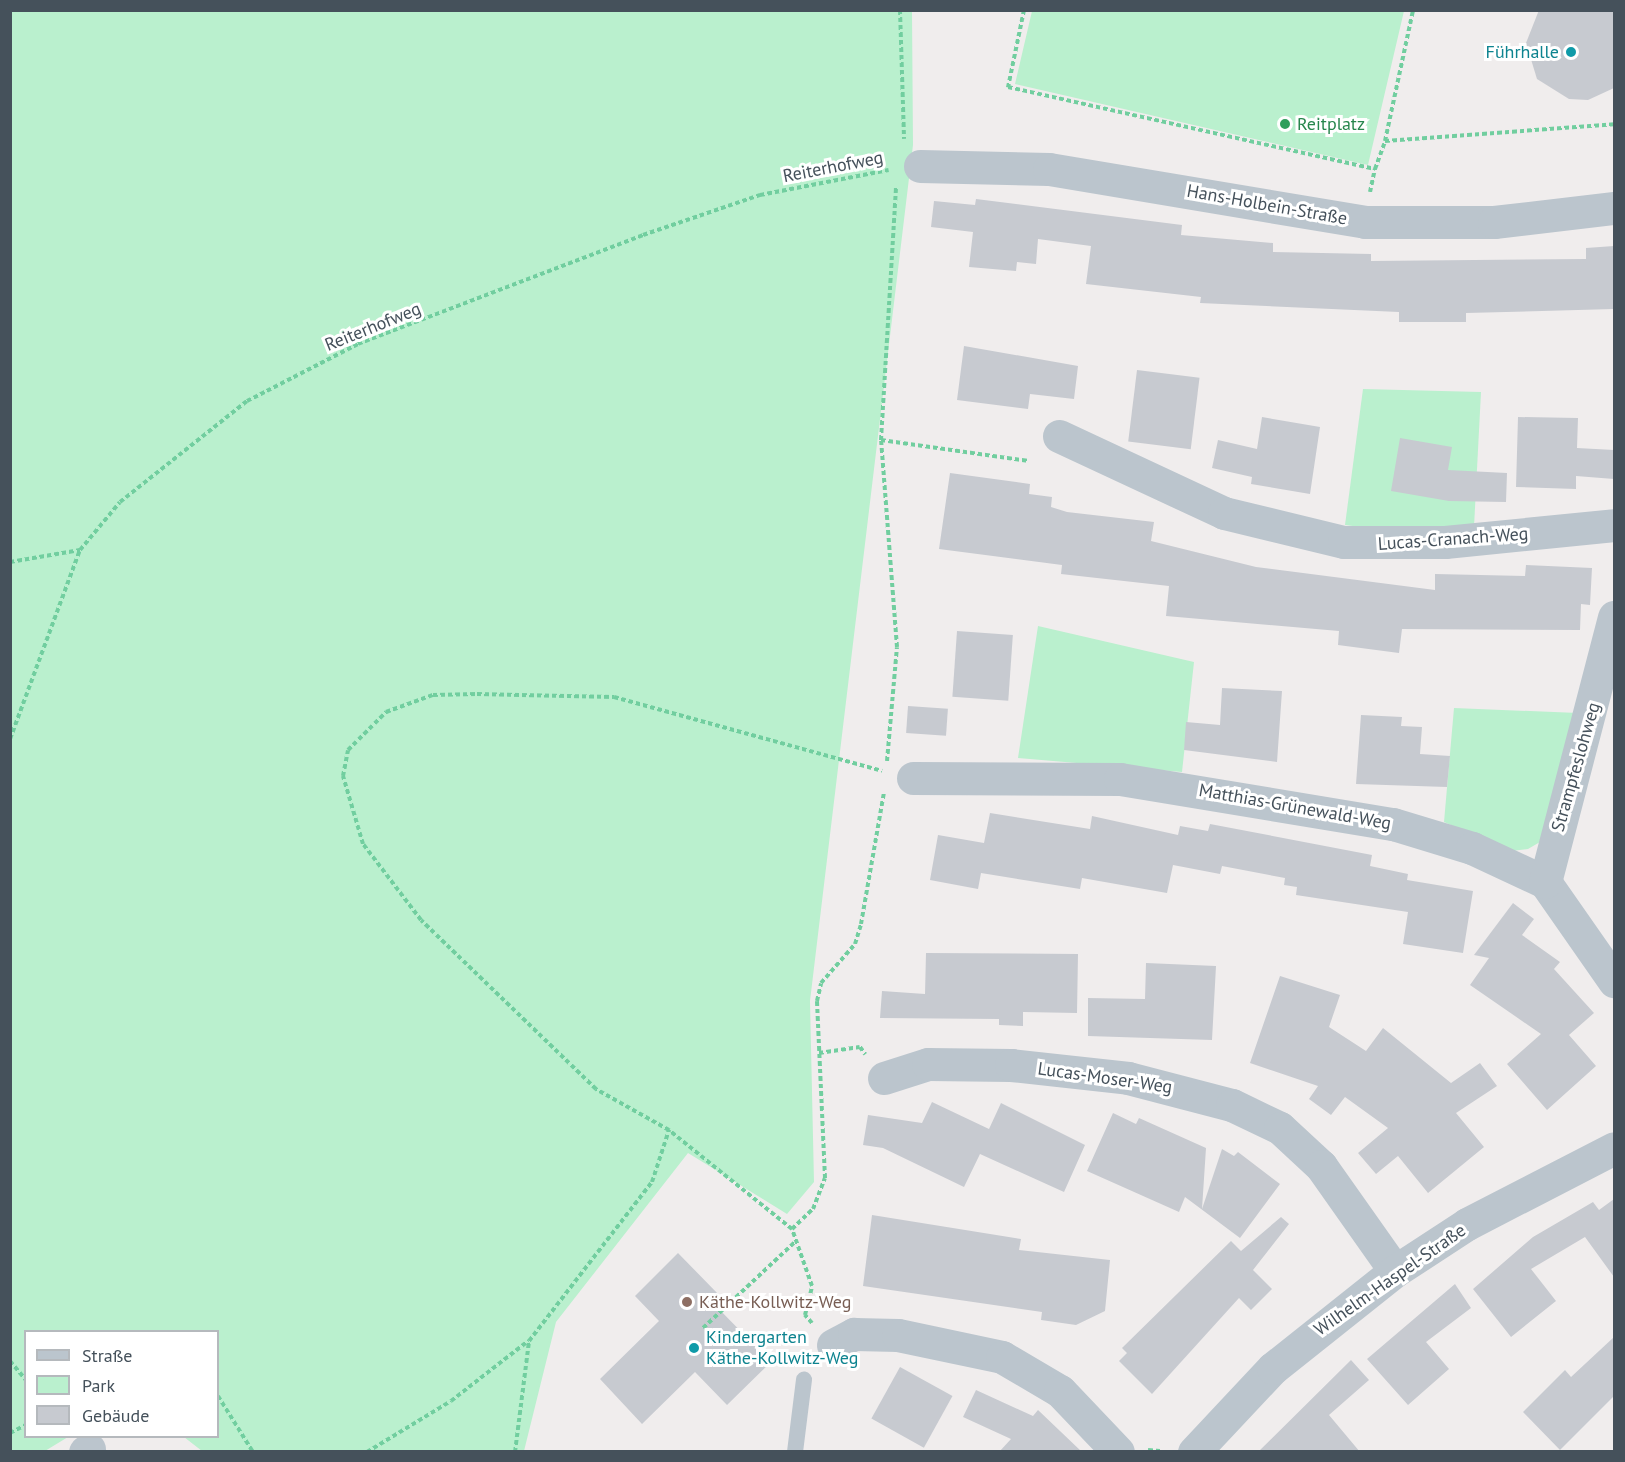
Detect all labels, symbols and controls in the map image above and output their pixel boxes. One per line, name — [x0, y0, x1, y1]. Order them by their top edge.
place label: Führhalle — [1486, 41, 1559, 63]
marker: Führhalle — [1564, 45, 1578, 59]
place label: Reitplatz — [1297, 113, 1365, 135]
marker: Reitplatz — [1278, 117, 1292, 131]
street label: Reiterhofweg — [781, 147, 885, 187]
street label: Hans-Holbein-Straße — [1185, 180, 1349, 230]
street label: Reiterhofweg — [322, 298, 424, 356]
street label: Lucas-Cranach-Weg — [1377, 523, 1529, 555]
street label: Strampfeslohweg — [1547, 700, 1605, 834]
street label: Matthias-Grünewald-Weg — [1197, 779, 1393, 835]
street label: Lucas-Moser-Weg — [1036, 1058, 1174, 1098]
street label: Wilhelm-Haspel-Straße — [1310, 1220, 1470, 1340]
place label: Käthe-Kollwitz-Weg — [699, 1291, 851, 1313]
marker: Käthe-Kollwitz-Weg — [680, 1295, 694, 1309]
place label: Kindergarten Käthe-Kollwitz-Weg — [706, 1327, 858, 1370]
legend — [24, 1330, 219, 1438]
marker: Kindergarten Käthe-Kollwitz-Weg — [687, 1341, 701, 1355]
text: Straße — [82, 1344, 133, 1367]
text: Park — [82, 1374, 115, 1397]
text: Gebäude — [82, 1404, 149, 1427]

